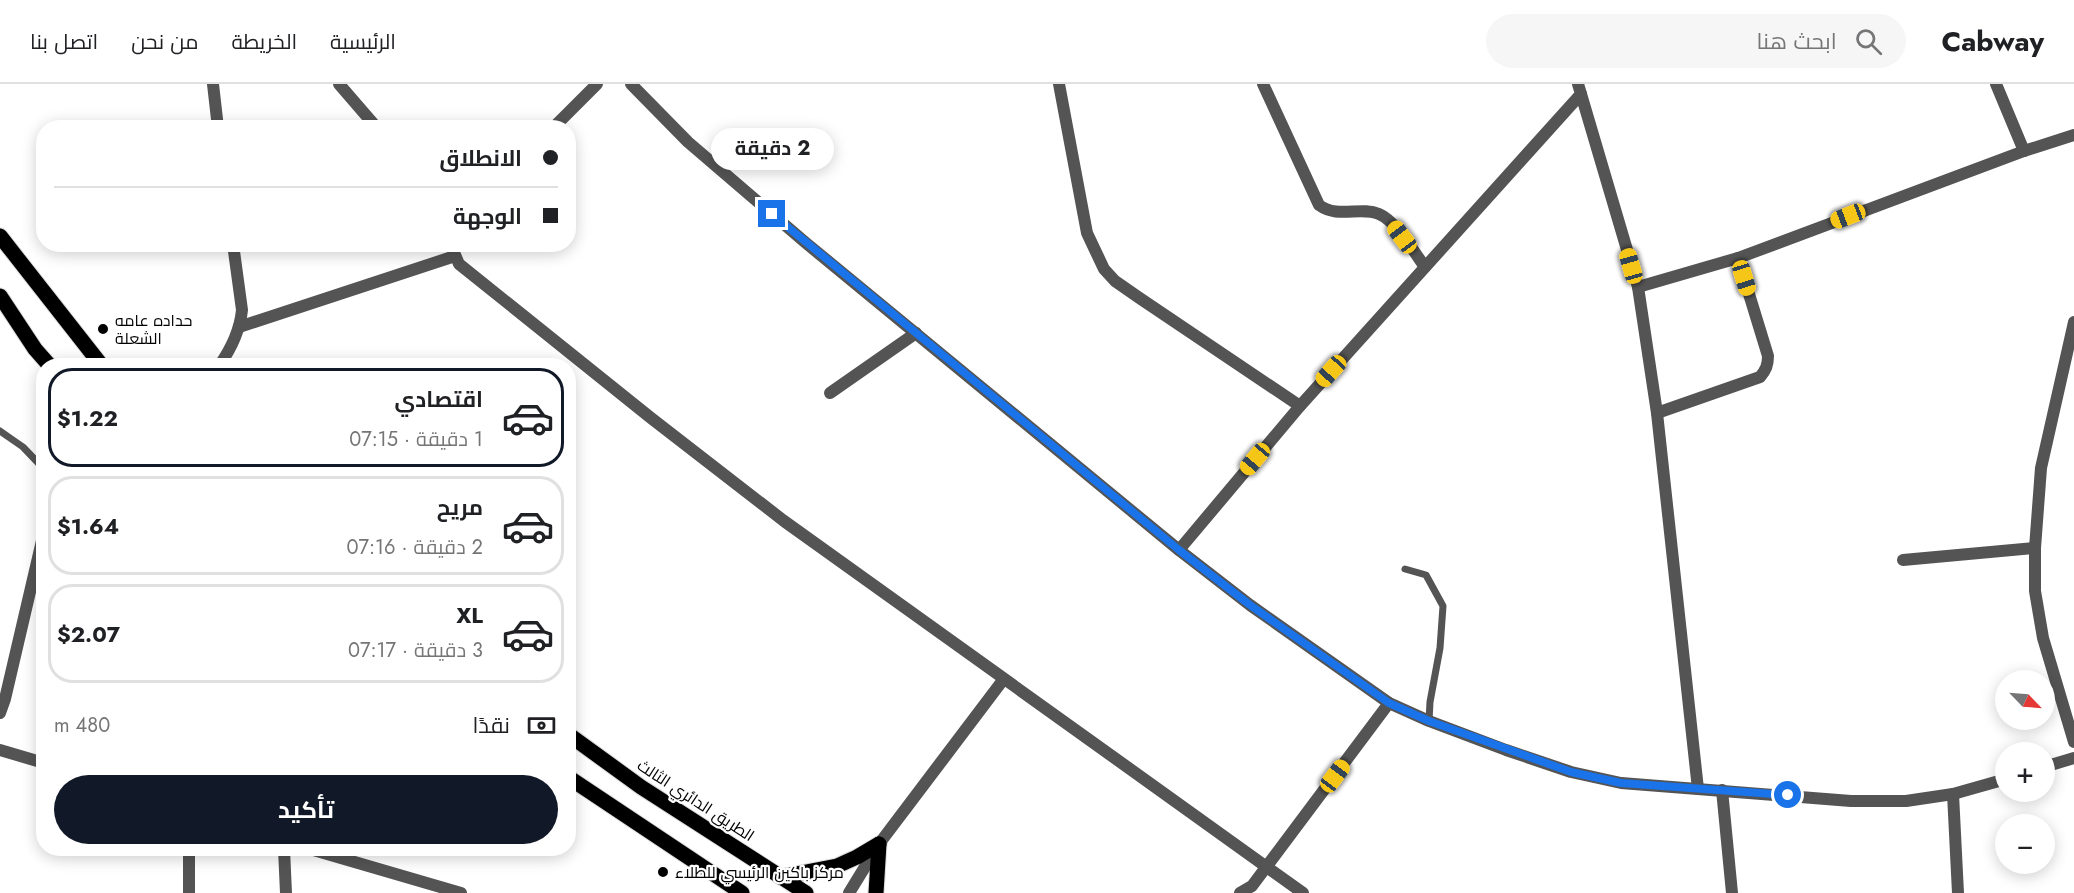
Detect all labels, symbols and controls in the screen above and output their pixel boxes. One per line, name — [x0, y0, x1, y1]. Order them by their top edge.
search box — [1486, 14, 1906, 68]
text: Cabway — [1942, 21, 2044, 62]
text: ابحث هنا — [1756, 25, 1837, 57]
icon: search — [1852, 25, 1885, 58]
text: اتصل بنا — [30, 27, 98, 57]
text: من نحن — [131, 27, 199, 57]
text: الخريطة — [232, 27, 297, 57]
text: الرئيسية — [330, 27, 396, 57]
callout: 2 دقيقة — [710, 127, 834, 169]
text: 2 دقيقة — [735, 134, 810, 163]
text: الانطلاق — [439, 142, 522, 174]
text: الوجهة — [453, 200, 522, 232]
route end — [758, 200, 785, 227]
car — [1828, 201, 1868, 231]
car — [1384, 217, 1420, 257]
car — [1617, 246, 1645, 286]
car — [1730, 258, 1758, 298]
place label: حداده عامه الشعلة — [115, 309, 192, 350]
marker: حداده عامه الشعلة — [96, 322, 110, 336]
car — [1312, 352, 1350, 390]
text: اقتصادي — [394, 383, 483, 415]
icon: car — [501, 391, 555, 445]
text: $1.22 — [57, 402, 118, 434]
text: 1 دقيقة · 07:15 — [349, 425, 483, 454]
car — [1237, 439, 1273, 479]
text: مريح — [437, 491, 483, 523]
icon: car — [501, 499, 555, 553]
text: $1.64 — [57, 510, 119, 542]
text: 2 دقيقة · 07:16 — [347, 533, 483, 562]
text: XL — [456, 599, 483, 631]
icon: car — [501, 607, 555, 661]
text: $2.07 — [57, 618, 120, 650]
text: 3 دقيقة · 07:17 — [348, 636, 483, 665]
north arrow — [1995, 670, 2055, 730]
map controls — [1995, 670, 2055, 874]
text: نقدًا — [472, 709, 510, 741]
icon: cash — [525, 709, 558, 742]
text: 480 m — [54, 711, 110, 740]
button: + — [1995, 742, 2055, 802]
street label: الطريق الدائري الثالث — [632, 754, 759, 849]
car — [1317, 756, 1353, 796]
button: تأكيد — [54, 775, 558, 844]
route start — [1774, 781, 1801, 808]
button: − — [1995, 814, 2055, 874]
place label: مركز باكين الرئيسي للطلاء — [675, 861, 844, 885]
marker: مركز باكين الرئيسي للطلاء — [656, 865, 670, 879]

